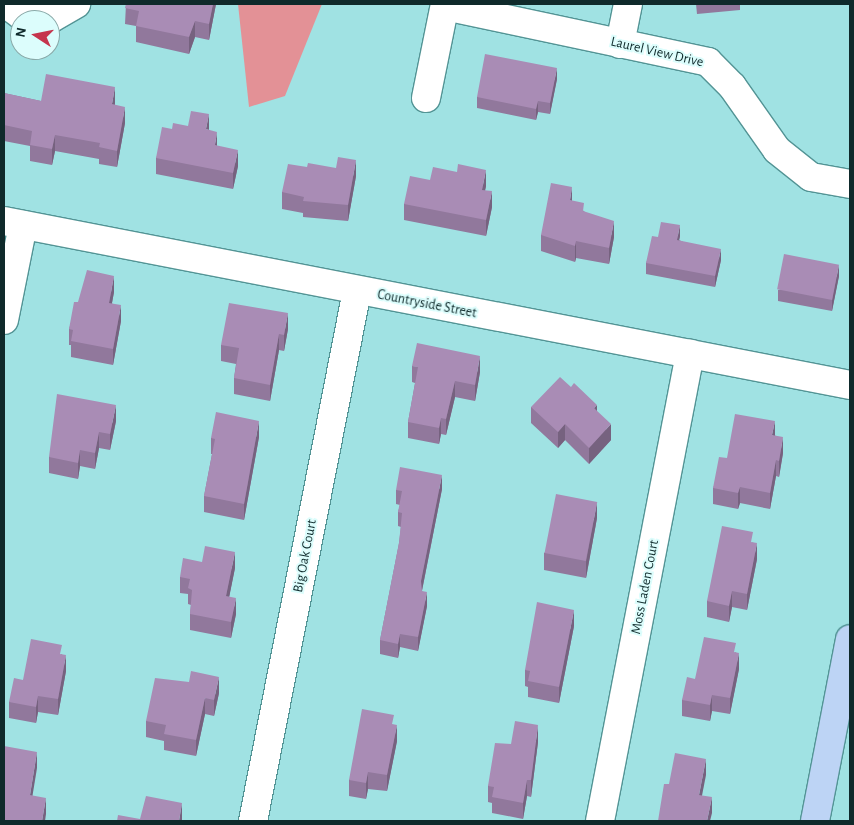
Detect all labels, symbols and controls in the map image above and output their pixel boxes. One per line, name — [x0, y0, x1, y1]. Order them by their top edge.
north arrow — [10, 10, 60, 60]
text: N — [13, 26, 29, 38]
street label: Laurel View Drive — [609, 33, 705, 71]
street label: Countryside Street — [376, 286, 478, 322]
street label: Big Oak Court — [290, 518, 320, 594]
street label: Moss Laden Court — [628, 538, 662, 636]

